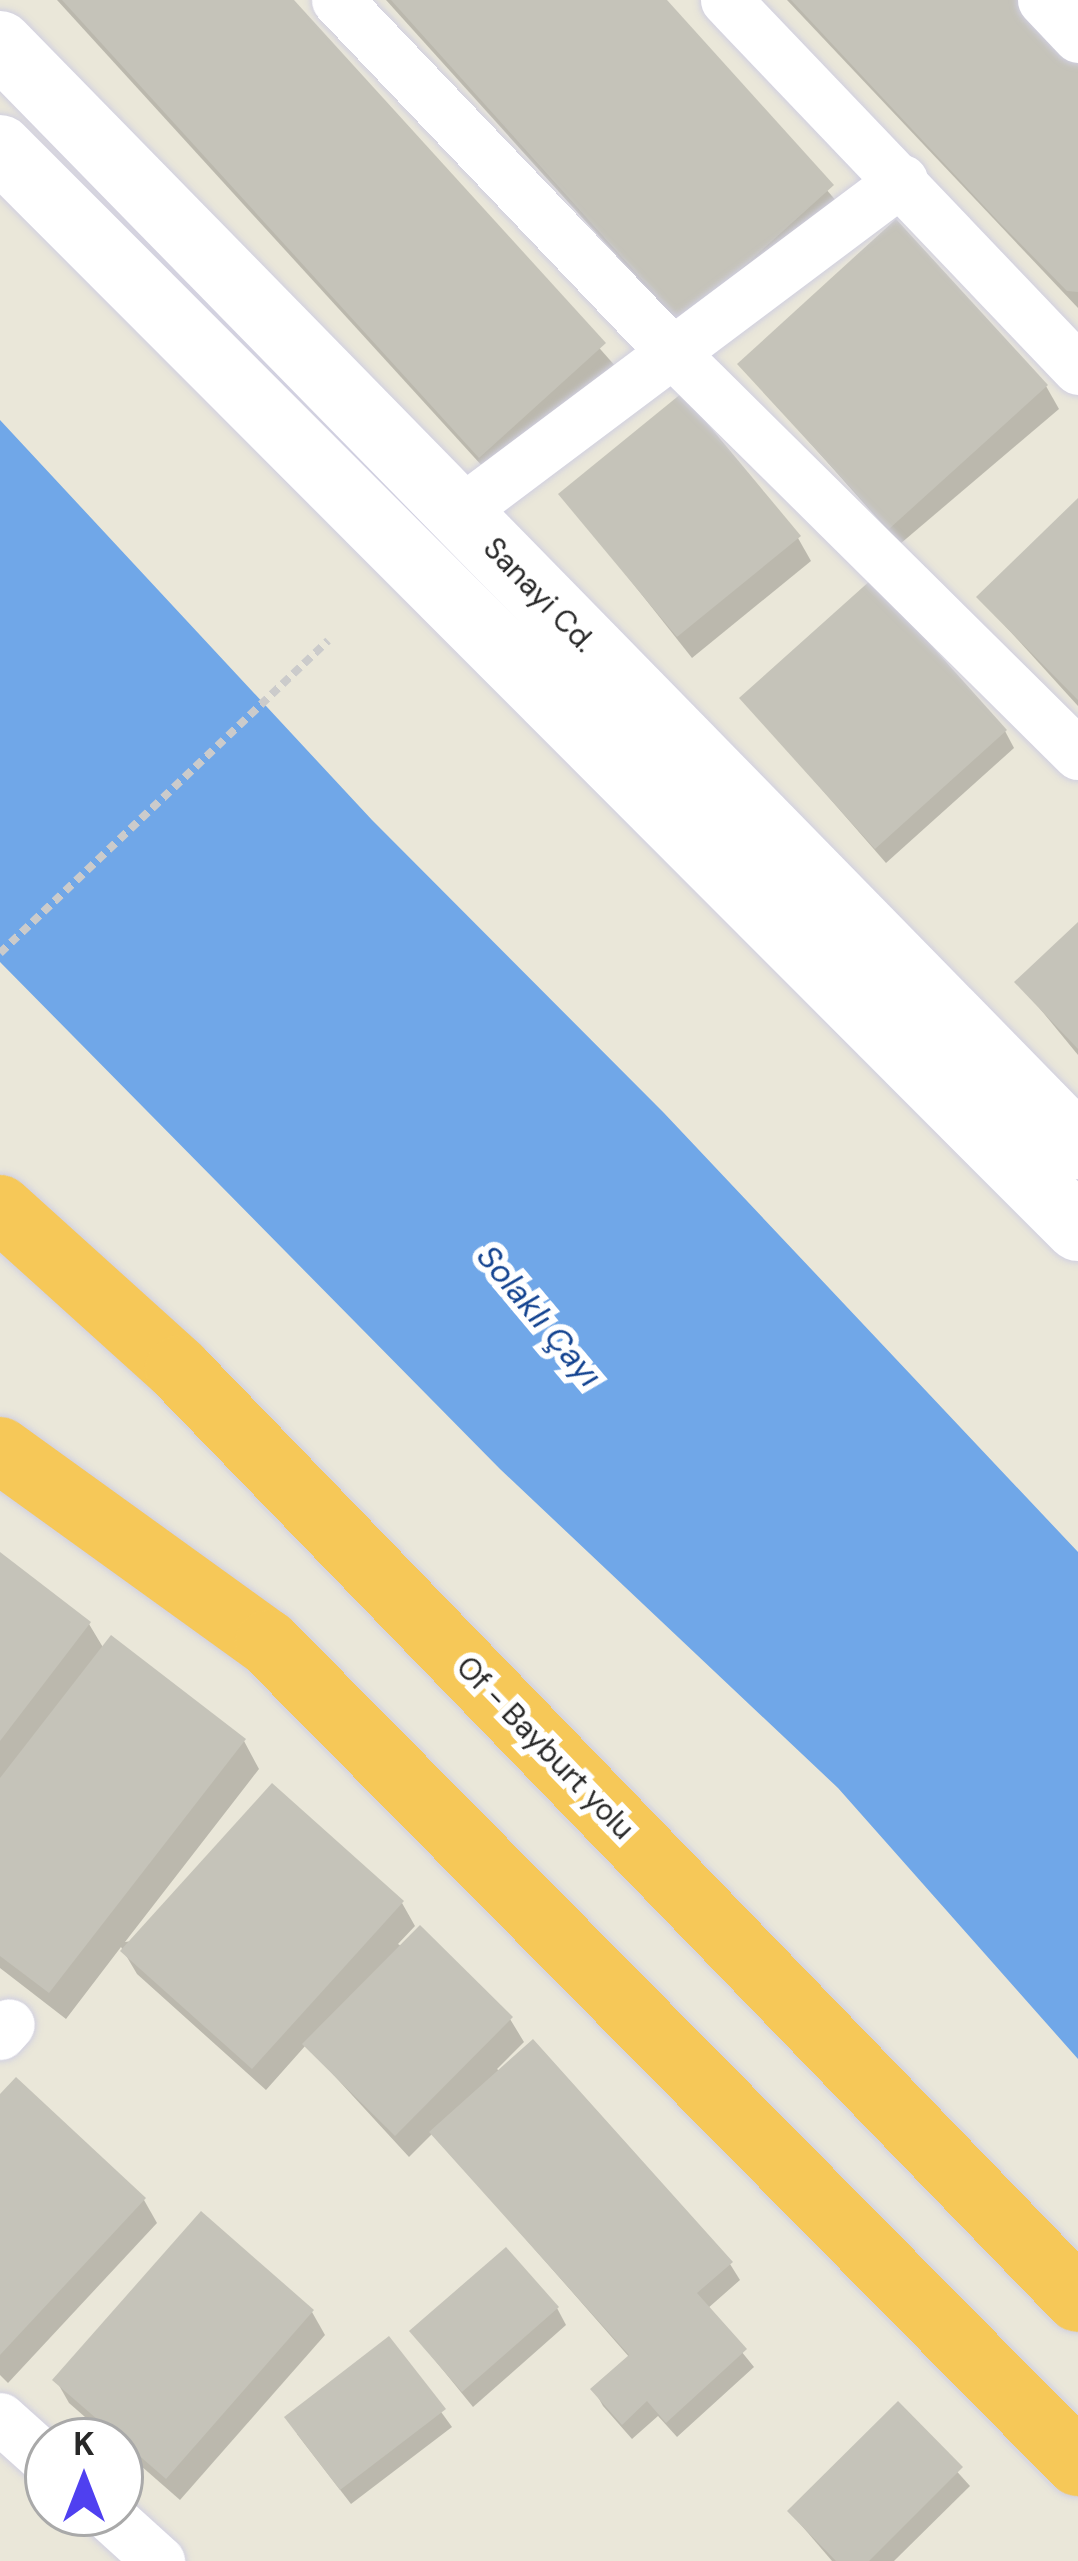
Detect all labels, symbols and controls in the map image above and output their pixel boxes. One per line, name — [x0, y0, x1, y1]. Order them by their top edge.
street label: Sanayi Cd. — [476, 530, 602, 660]
water label: Solaklı Çayı — [468, 1237, 610, 1395]
street label: Of - Bayburt yolu — [449, 1649, 641, 1847]
north arrow — [24, 2417, 144, 2537]
text: K — [73, 2422, 95, 2465]

